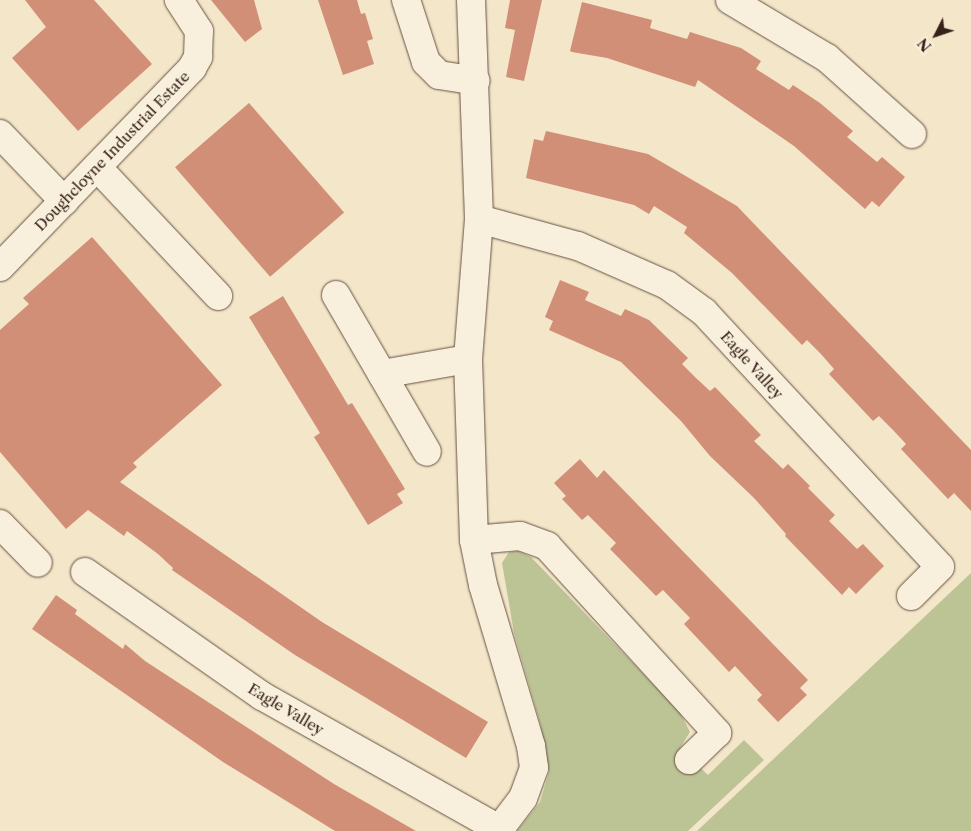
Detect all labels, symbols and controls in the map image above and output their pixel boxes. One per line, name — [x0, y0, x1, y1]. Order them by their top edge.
north arrow — [911, 10, 961, 60]
text: N — [914, 34, 935, 55]
street label: Doughcloyne Industrial Estate — [31, 67, 193, 235]
street label: Eagle Valley — [717, 327, 787, 403]
street label: Eagle Valley — [245, 679, 327, 739]

